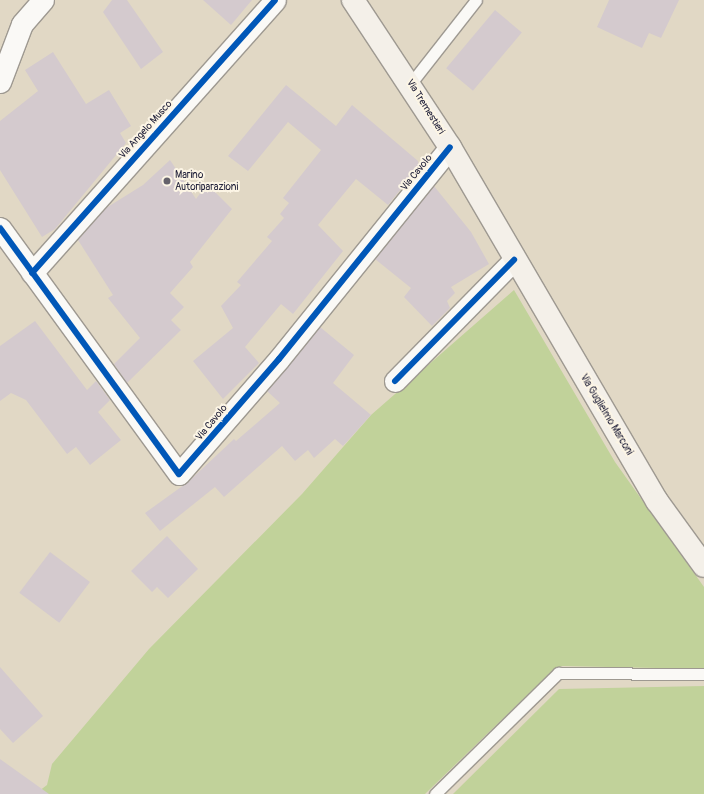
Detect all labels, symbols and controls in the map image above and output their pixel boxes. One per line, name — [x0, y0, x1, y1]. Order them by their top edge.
street label: Via Tremestieri — [403, 77, 447, 137]
street label: Via Angelo Musco — [117, 99, 175, 161]
street label: Via Cavolo — [399, 153, 435, 193]
place label: Marino Autoriparazioni — [175, 169, 238, 192]
marker: Marino Autoriparazioni — [162, 176, 172, 186]
street label: Via Guglielmo Marconi — [577, 372, 635, 458]
street label: Via Cavolo — [194, 403, 230, 443]

